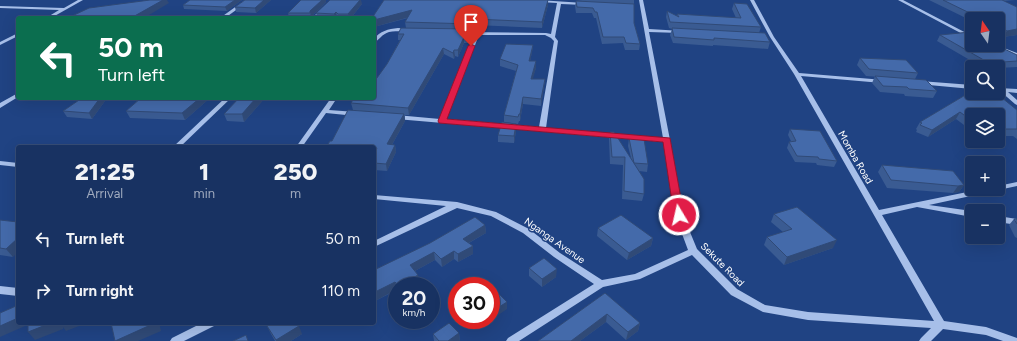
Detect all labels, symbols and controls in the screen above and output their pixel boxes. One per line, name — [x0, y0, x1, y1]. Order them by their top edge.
pin — [454, 5, 488, 46]
icon: arrive — [460, 11, 482, 33]
north arrow — [965, 12, 1005, 52]
map controls — [965, 12, 1005, 244]
text: 50 m — [98, 30, 164, 64]
icon: left — [32, 32, 84, 84]
button: search — [965, 60, 1005, 100]
text: Turn left — [98, 64, 165, 86]
button: layers — [965, 108, 1005, 148]
street label: Momba Road — [835, 128, 876, 186]
button: + — [965, 156, 1005, 196]
text: 21:25 — [75, 157, 135, 186]
text: 1 — [199, 157, 209, 186]
text: 250 — [274, 157, 317, 186]
text: Arrival — [86, 186, 123, 201]
text: min — [194, 186, 215, 201]
text: m — [290, 186, 301, 201]
position arrow — [658, 194, 700, 236]
button: − — [965, 204, 1005, 244]
street label: Nganga Avenue — [522, 215, 588, 267]
icon: left — [32, 228, 54, 250]
text: Turn left — [66, 230, 124, 248]
text: 50 m — [325, 230, 360, 248]
street label: Sekute Road — [698, 240, 747, 289]
speed limit sign: 30 — [448, 277, 500, 329]
icon: right — [32, 280, 54, 302]
text: Turn right — [66, 282, 134, 300]
text: 110 m — [322, 282, 360, 300]
text: 20 — [402, 286, 426, 310]
text: km/h — [403, 306, 425, 319]

